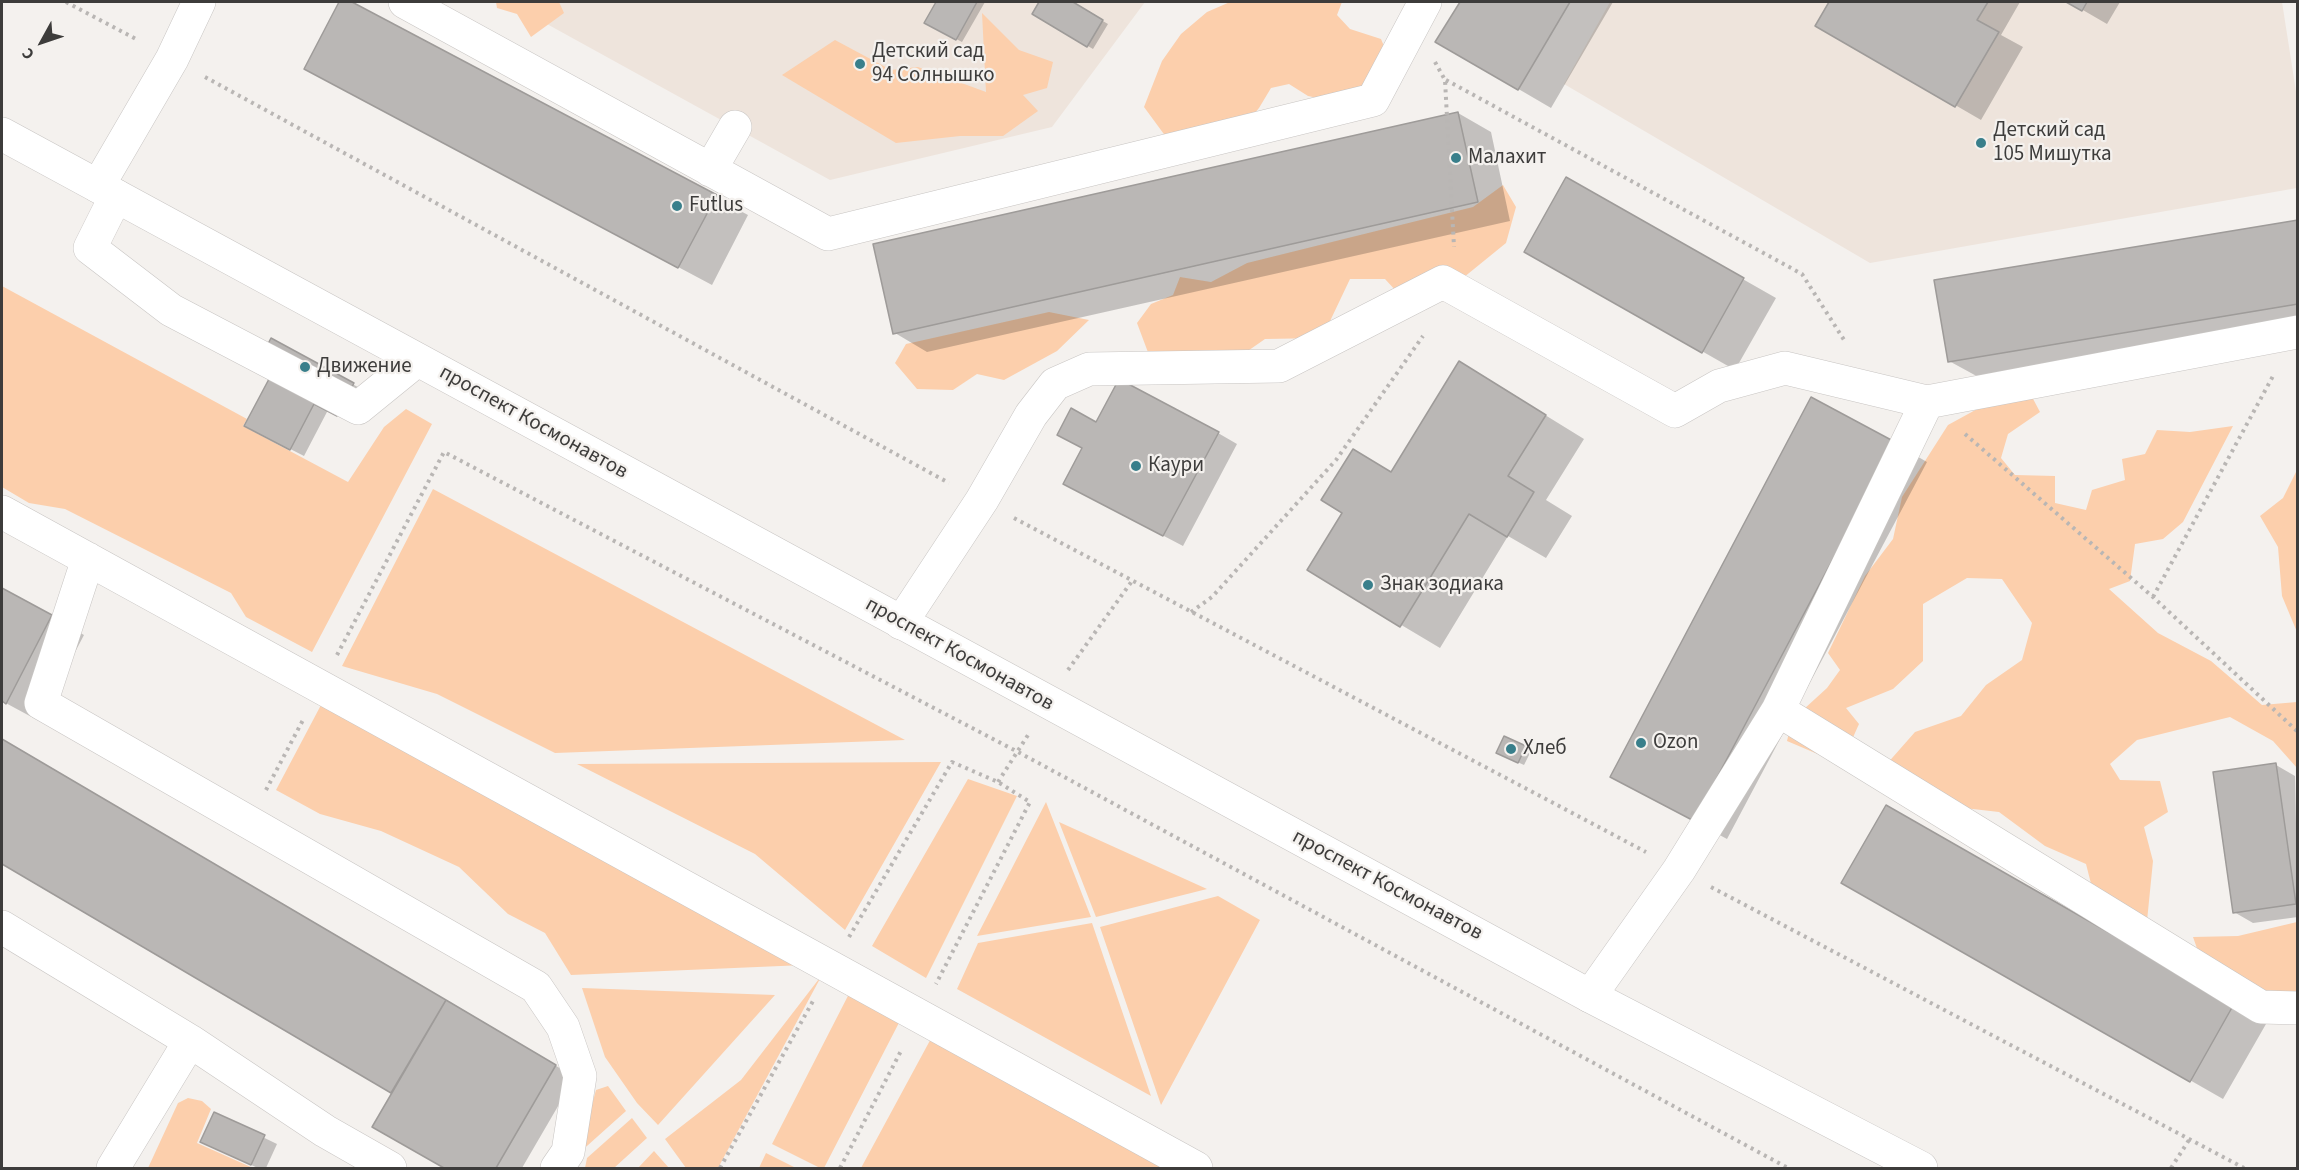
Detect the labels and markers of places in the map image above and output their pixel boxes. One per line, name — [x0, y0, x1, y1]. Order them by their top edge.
place label: Детский сад 94 Солнышко — [872, 39, 995, 89]
marker: Детский сад 94 Солнышко — [853, 57, 867, 71]
place label: Детский сад 105 Мишутка — [1993, 118, 2112, 168]
marker: Детский сад 105 Мишутка — [1974, 136, 1988, 150]
place label: Малахит — [1468, 145, 1546, 171]
marker: Малахит — [1449, 151, 1463, 165]
place label: Futlus — [689, 193, 743, 219]
marker: Futlus — [670, 199, 684, 213]
place label: Движение — [317, 354, 412, 380]
marker: Движение — [298, 360, 312, 374]
place label: Каури — [1148, 453, 1204, 479]
marker: Каури — [1129, 459, 1143, 473]
place label: Знак зодиака — [1380, 572, 1504, 598]
marker: Знак зодиака — [1361, 578, 1375, 592]
place label: Ozon — [1653, 730, 1698, 756]
place label: Хлеб — [1523, 736, 1567, 762]
marker: Ozon — [1634, 736, 1648, 750]
marker: Хлеб — [1504, 742, 1518, 756]

